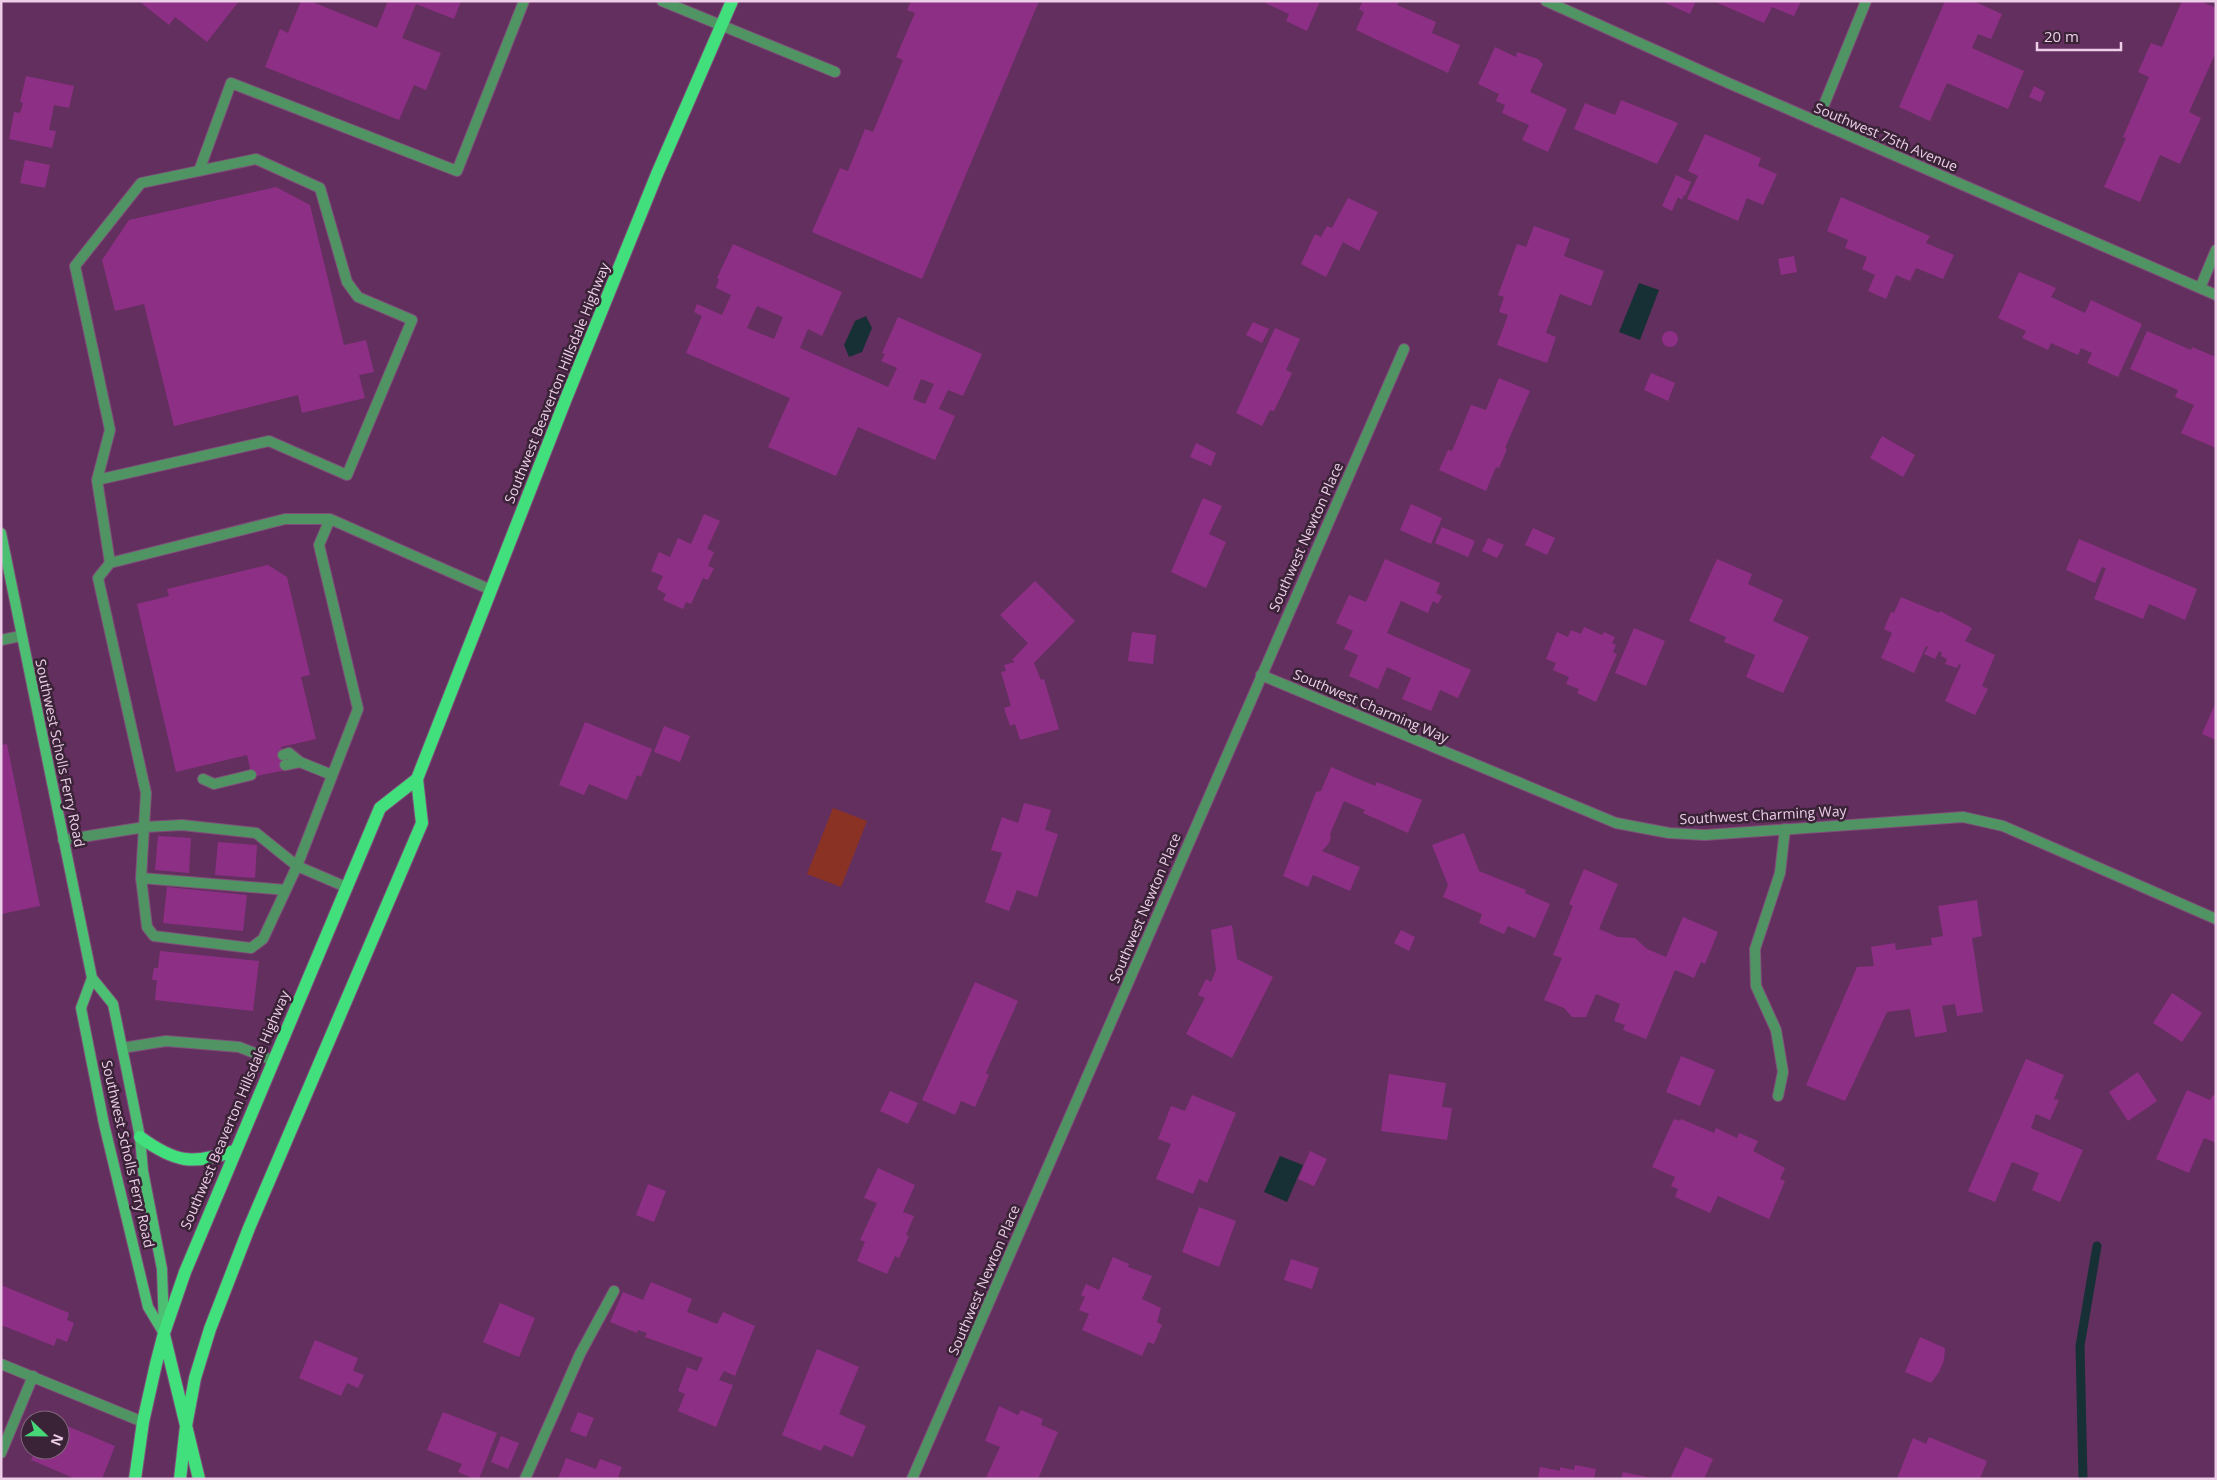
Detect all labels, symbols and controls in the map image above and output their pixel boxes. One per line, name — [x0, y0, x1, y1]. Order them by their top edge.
scale bar — [2037, 20, 2121, 52]
text: 20 m — [2044, 26, 2079, 46]
street label: Southwest 75th Avenue — [1811, 98, 1961, 175]
street label: Southwest Beaverton Hillsdale Highway — [499, 259, 614, 506]
street label: Southwest Newton Place — [1264, 459, 1347, 614]
street label: Southwest Scholls Ferry Road — [31, 657, 90, 849]
street label: Southwest Charming Way — [1291, 664, 1453, 747]
street label: Southwest Charming Way — [1679, 801, 1848, 828]
street label: Southwest Newton Place — [1104, 830, 1185, 986]
street label: Southwest Beaverton Hillsdale Highway — [175, 987, 294, 1232]
street label: Southwest Scholls Ferry Road — [98, 1058, 159, 1249]
street label: Southwest Newton Place — [943, 1202, 1024, 1358]
north arrow — [20, 1410, 70, 1460]
text: N — [47, 1431, 68, 1449]

